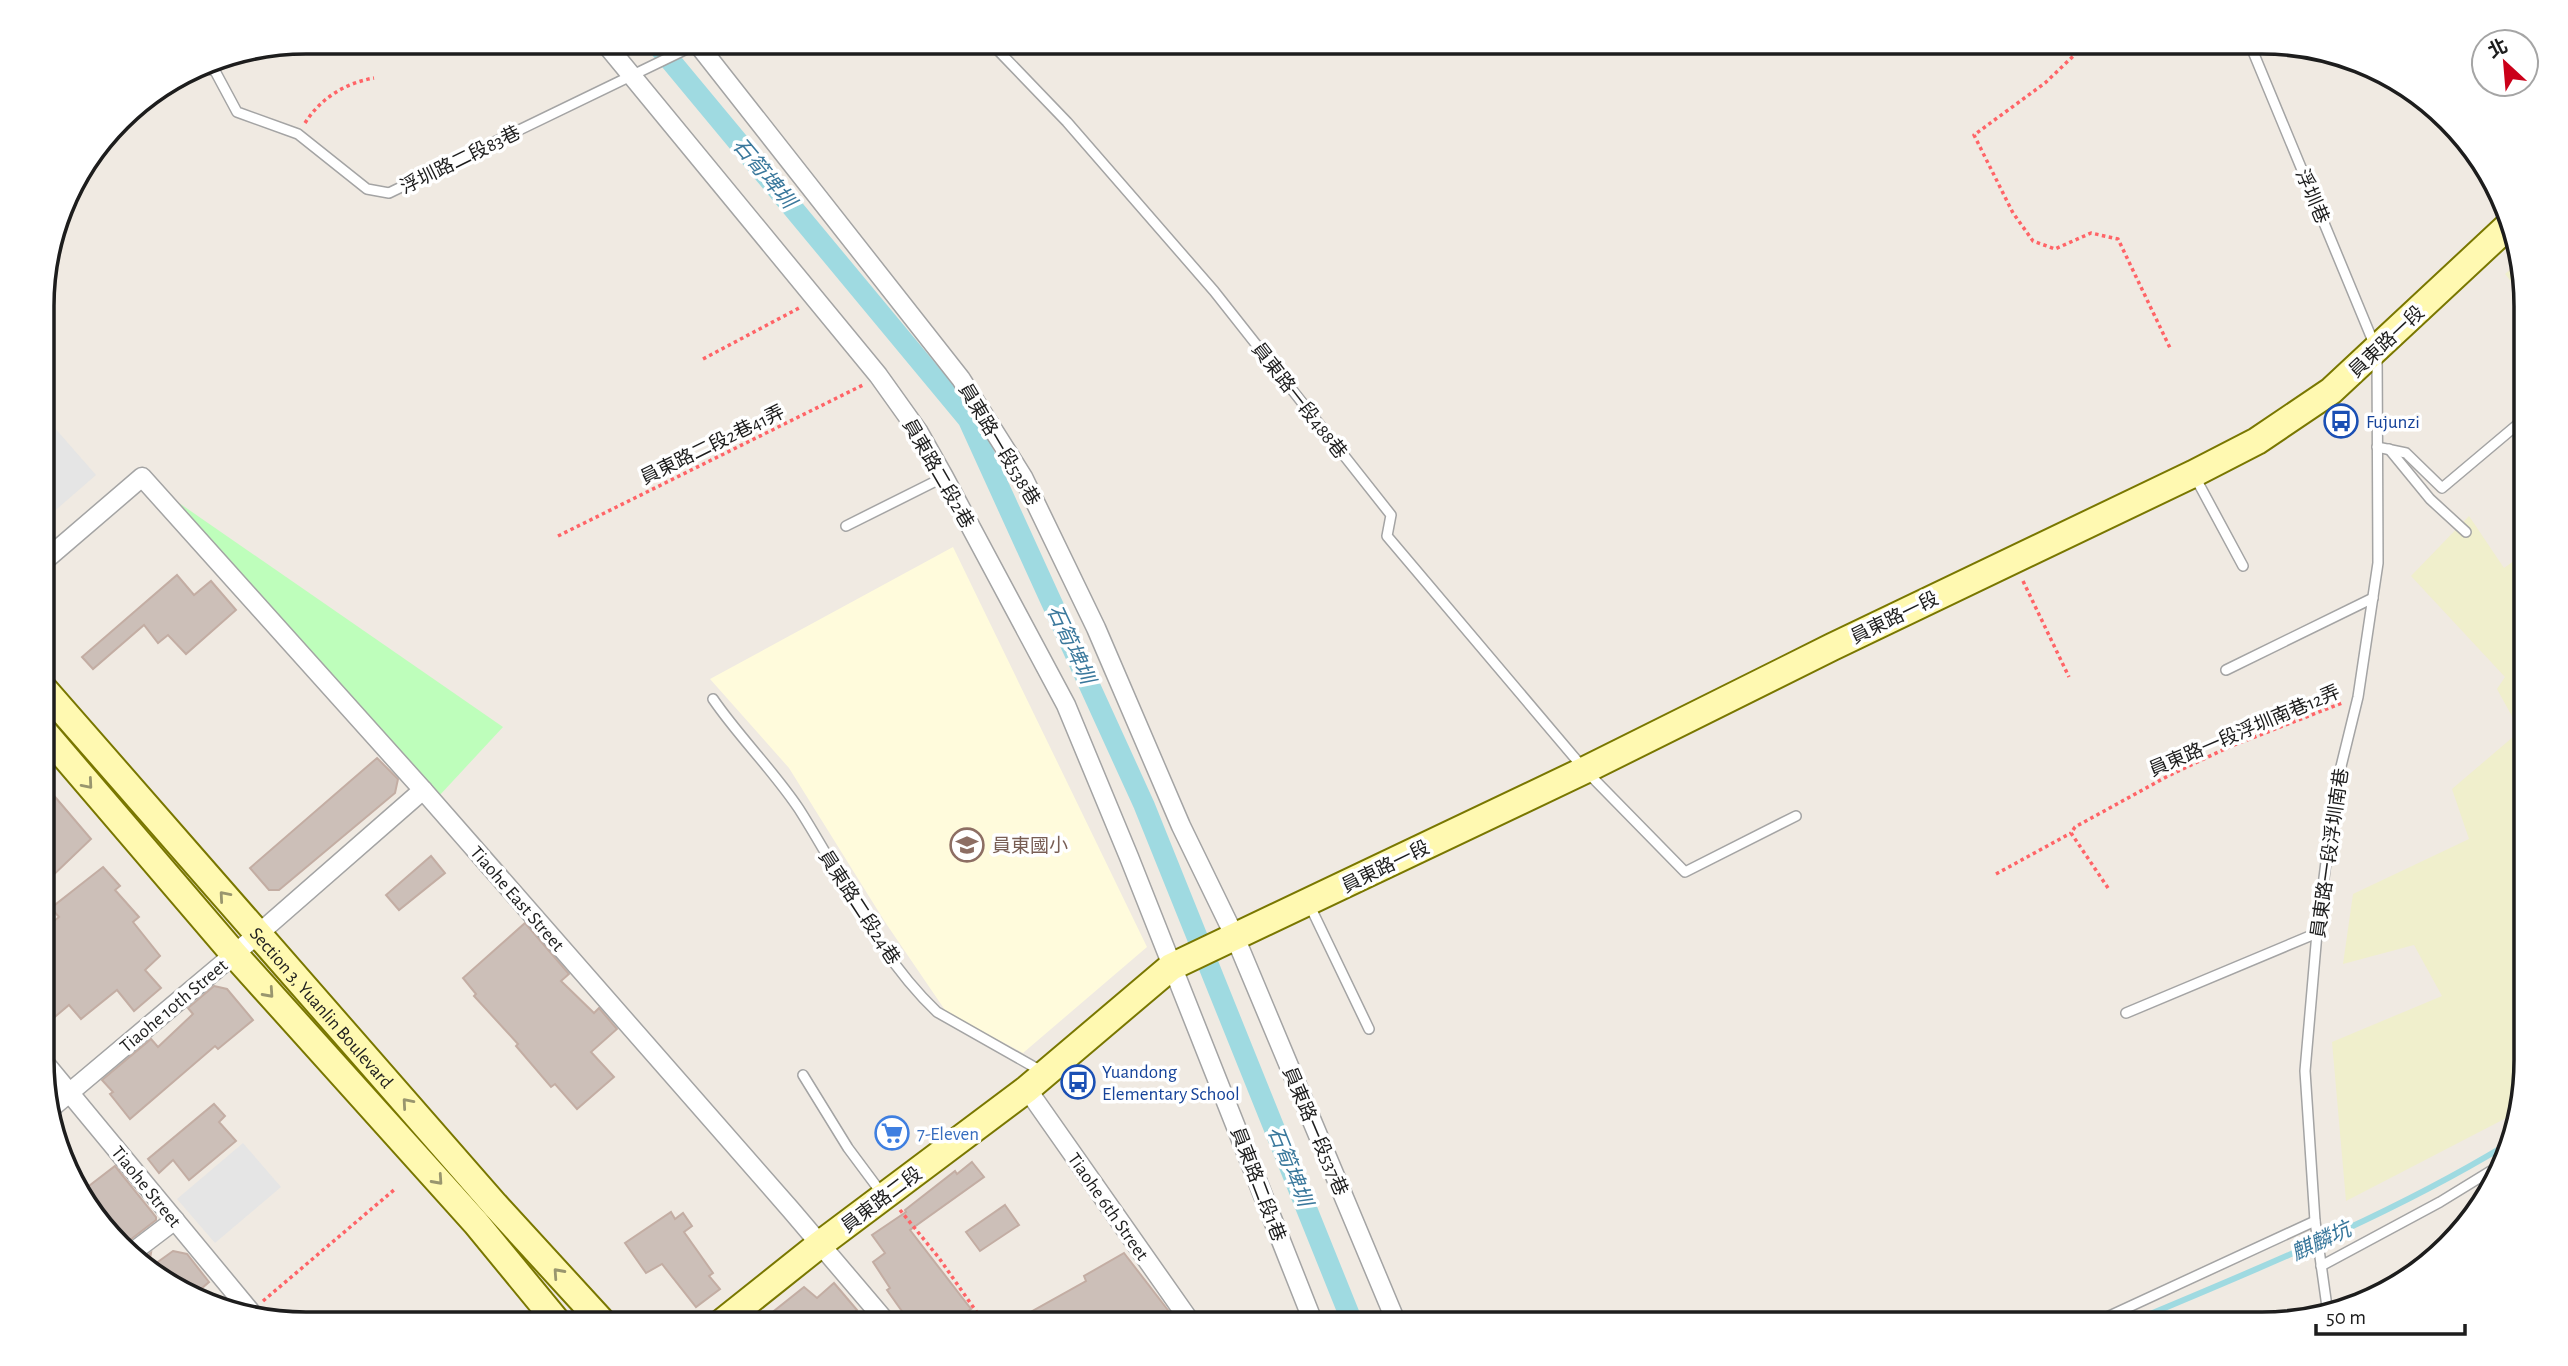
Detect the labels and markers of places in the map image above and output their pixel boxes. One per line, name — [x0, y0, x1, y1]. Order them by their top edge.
bus stop icon: Fujunzi — [2322, 402, 2360, 440]
place label: Fujunzi — [2366, 413, 2420, 432]
school or university icon: 員東國小 — [948, 826, 986, 864]
place label: 員東國小 — [992, 835, 1068, 856]
bus stop icon: Yuandong Elementary School — [1059, 1063, 1097, 1101]
place label: Yuandong Elementary School — [1102, 1063, 1240, 1104]
supermarket icon: 7-Eleven — [873, 1114, 911, 1152]
place label: 7-Eleven — [917, 1125, 979, 1144]

